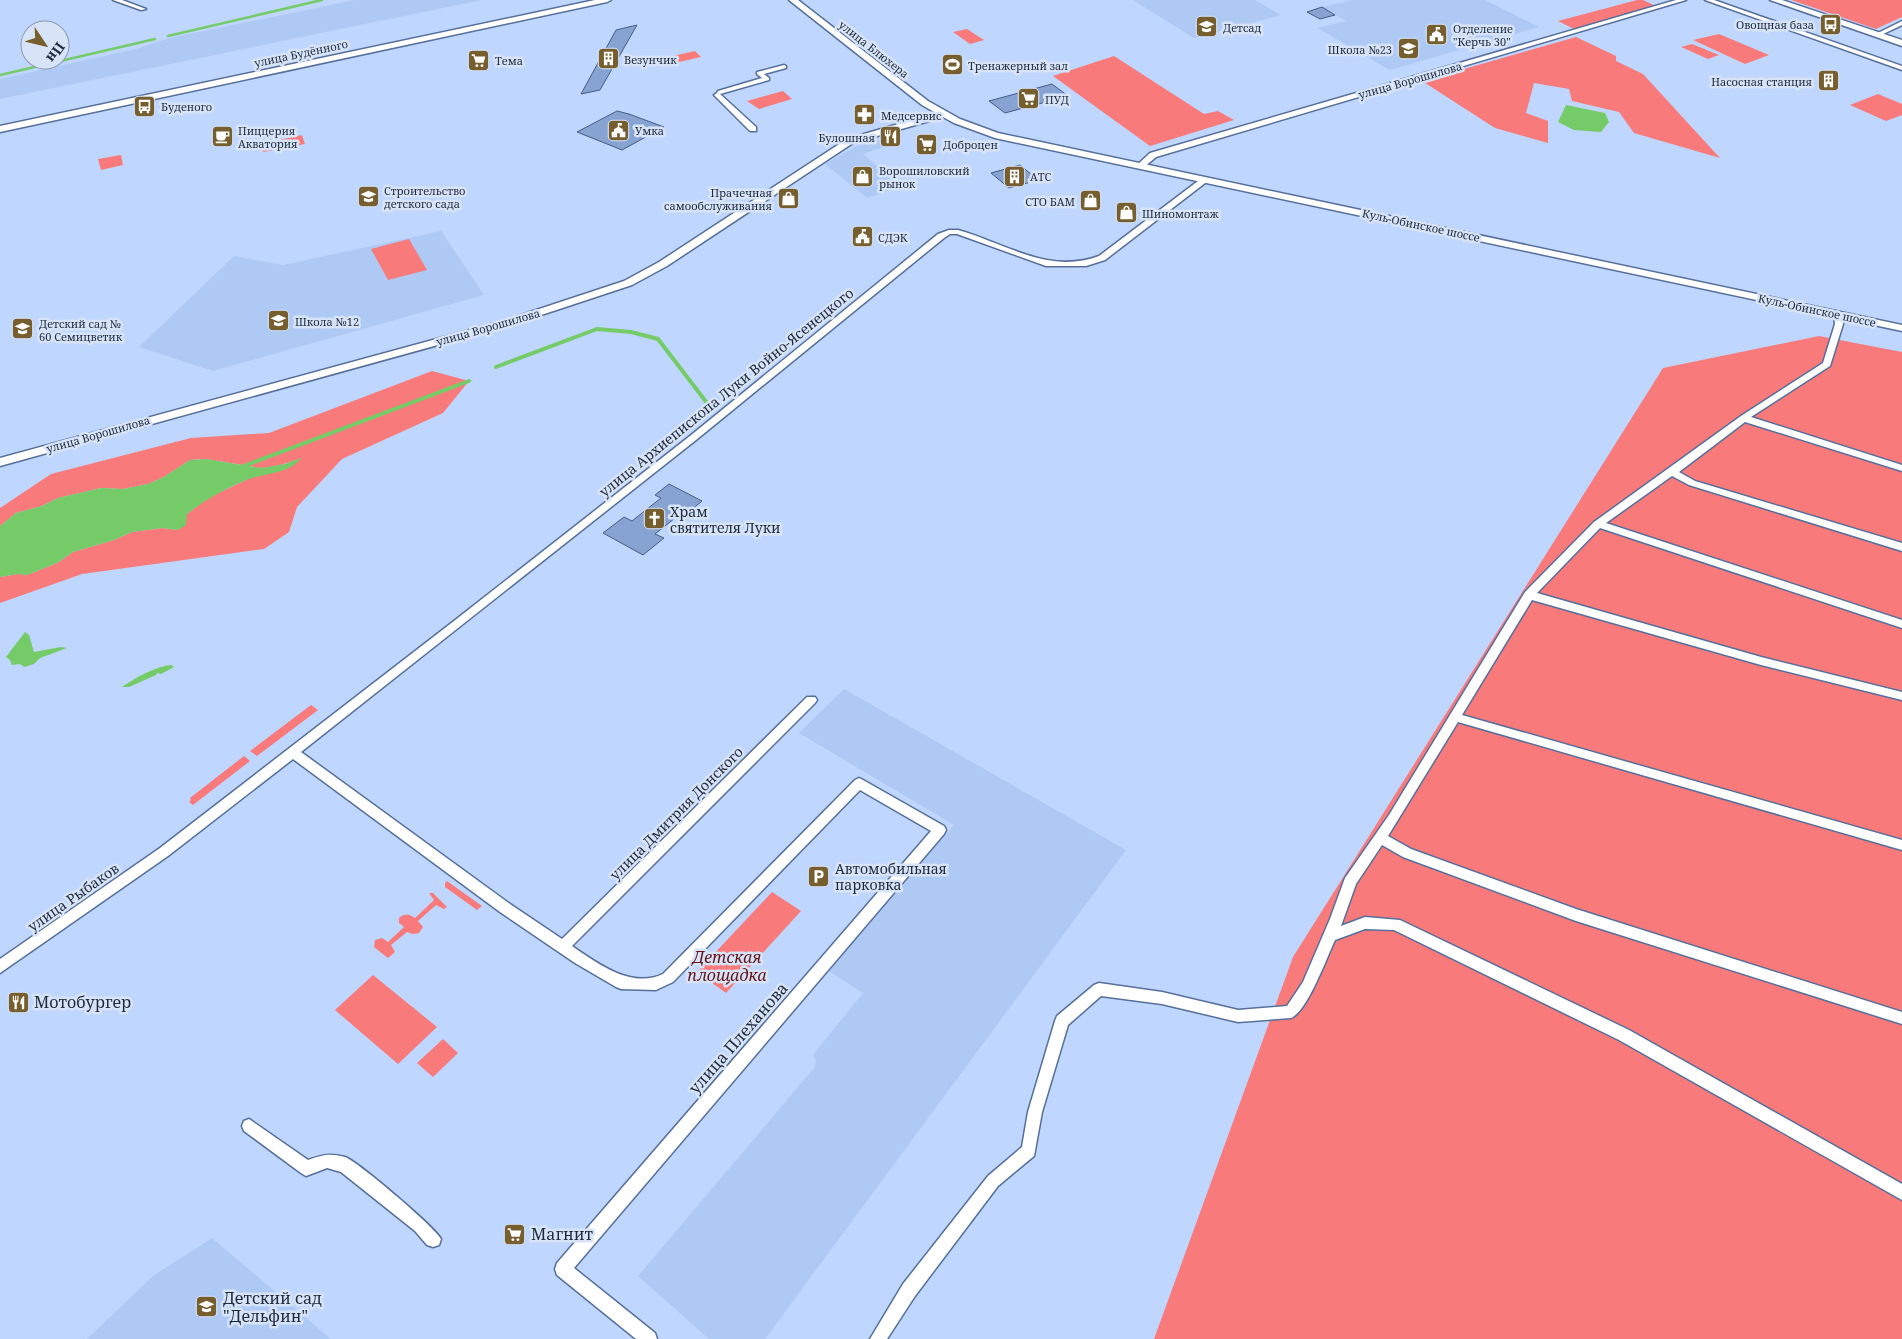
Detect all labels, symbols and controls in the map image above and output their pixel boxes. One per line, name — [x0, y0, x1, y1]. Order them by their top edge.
bus stop icon: Овощная база — [1818, 12, 1842, 36]
school or university icon: Детсад — [1195, 15, 1219, 39]
street label: улица Блюхера — [836, 17, 912, 81]
place label: Овощная база — [1736, 17, 1814, 32]
north arrow — [20, 20, 70, 70]
place label: Детсад — [1223, 20, 1262, 35]
place label: Отделение "Керчь 30" — [1453, 21, 1513, 49]
public building icon: Отделение "Керчь 30" — [1425, 22, 1449, 46]
street label: улица Будённого — [253, 36, 349, 70]
school or university icon: Школа №23 — [1396, 37, 1420, 61]
text: Пн — [42, 39, 70, 67]
place label: Школа №23 — [1328, 42, 1392, 57]
building icon: Везунчик — [596, 47, 620, 71]
supermarket icon: Тема — [467, 48, 491, 72]
place label: Везунчик — [624, 52, 677, 67]
place label: Тема — [495, 53, 523, 68]
sports icon: Тренажерный зал — [940, 53, 964, 77]
place label: Тренажерный зал — [968, 58, 1068, 73]
street label: улица Ворошилова — [1357, 58, 1463, 102]
building icon: Насосная станция — [1816, 69, 1840, 93]
place label: Насосная станция — [1711, 74, 1812, 89]
supermarket icon: ПУД — [1017, 87, 1041, 111]
place label: ПУД — [1045, 92, 1069, 107]
bus stop icon: Буденого — [133, 94, 157, 118]
place label: Буденого — [161, 99, 212, 114]
pharmacy icon: Медсервис — [853, 103, 877, 127]
place label: Медсервис — [881, 108, 942, 123]
public building icon: Умка — [607, 118, 631, 142]
place label: Пиццерия Акватория — [238, 123, 298, 151]
place label: Умка — [635, 123, 664, 138]
cafe icon: Пиццерия Акватория — [210, 124, 234, 148]
restaurant icon: Булошная — [879, 125, 903, 149]
place label: Булошная — [818, 130, 875, 145]
supermarket icon: Доброцен — [915, 132, 939, 156]
place label: Доброцен — [943, 137, 998, 152]
place label: Ворошиловский рынок — [879, 163, 970, 191]
shop icon: Ворошиловский рынок — [851, 164, 875, 188]
building icon: АТС — [1002, 164, 1026, 188]
place label: АТС — [1030, 169, 1052, 184]
place label: Строительство детского сада — [384, 183, 465, 211]
school or university icon: Строительство детского сада — [356, 184, 380, 208]
place label: Прачечная самообслуживания — [664, 185, 772, 213]
shop icon: Прачечная самообслуживания — [776, 186, 800, 210]
shop icon: СТО БАМ — [1079, 189, 1103, 213]
place label: СТО БАМ — [1025, 194, 1075, 209]
shop icon: Шиномонтаж — [1114, 201, 1138, 225]
street label: Куль-Обинское шоссе — [1361, 205, 1481, 245]
place label: Шиномонтаж — [1142, 206, 1219, 221]
public building icon: СДЭК — [850, 225, 874, 249]
place label: СДЭК — [878, 230, 908, 245]
street label: улица Архиепископа Луки Войно-Ясенецкого — [595, 283, 857, 501]
street label: Куль-Обинское шоссе — [1757, 290, 1877, 330]
street label: улица Ворошилова — [435, 305, 541, 349]
school or university icon: Школа №12 — [267, 309, 291, 333]
place label: Школа №12 — [295, 314, 359, 329]
place label: Детский сад № 60 Семицветик — [39, 316, 123, 344]
school or university icon: Детский сад № 60 Семицветик — [11, 317, 35, 341]
street label: улица Ворошилова — [45, 412, 151, 456]
place label: Храм святителя Луки — [670, 502, 781, 537]
church icon: Храм святителя Луки — [642, 507, 666, 531]
street label: улица Дмитрия Донского — [605, 742, 747, 884]
street label: улица Рыбаков — [24, 858, 123, 936]
place label: Автомобильная парковка — [835, 859, 947, 894]
parking icon: Автомобильная парковка — [807, 864, 831, 888]
park label: Детская площадка — [687, 946, 767, 986]
street label: улица Плеханова — [683, 978, 793, 1098]
restaurant icon: Мотобургер — [6, 990, 30, 1014]
place label: Мотобургер — [34, 991, 131, 1013]
supermarket icon: Магнит — [503, 1222, 527, 1246]
place label: Магнит — [531, 1223, 594, 1245]
place label: Детский сад "Дельфин" — [223, 1287, 322, 1327]
school or university icon: Детский сад "Дельфин" — [195, 1295, 219, 1319]

